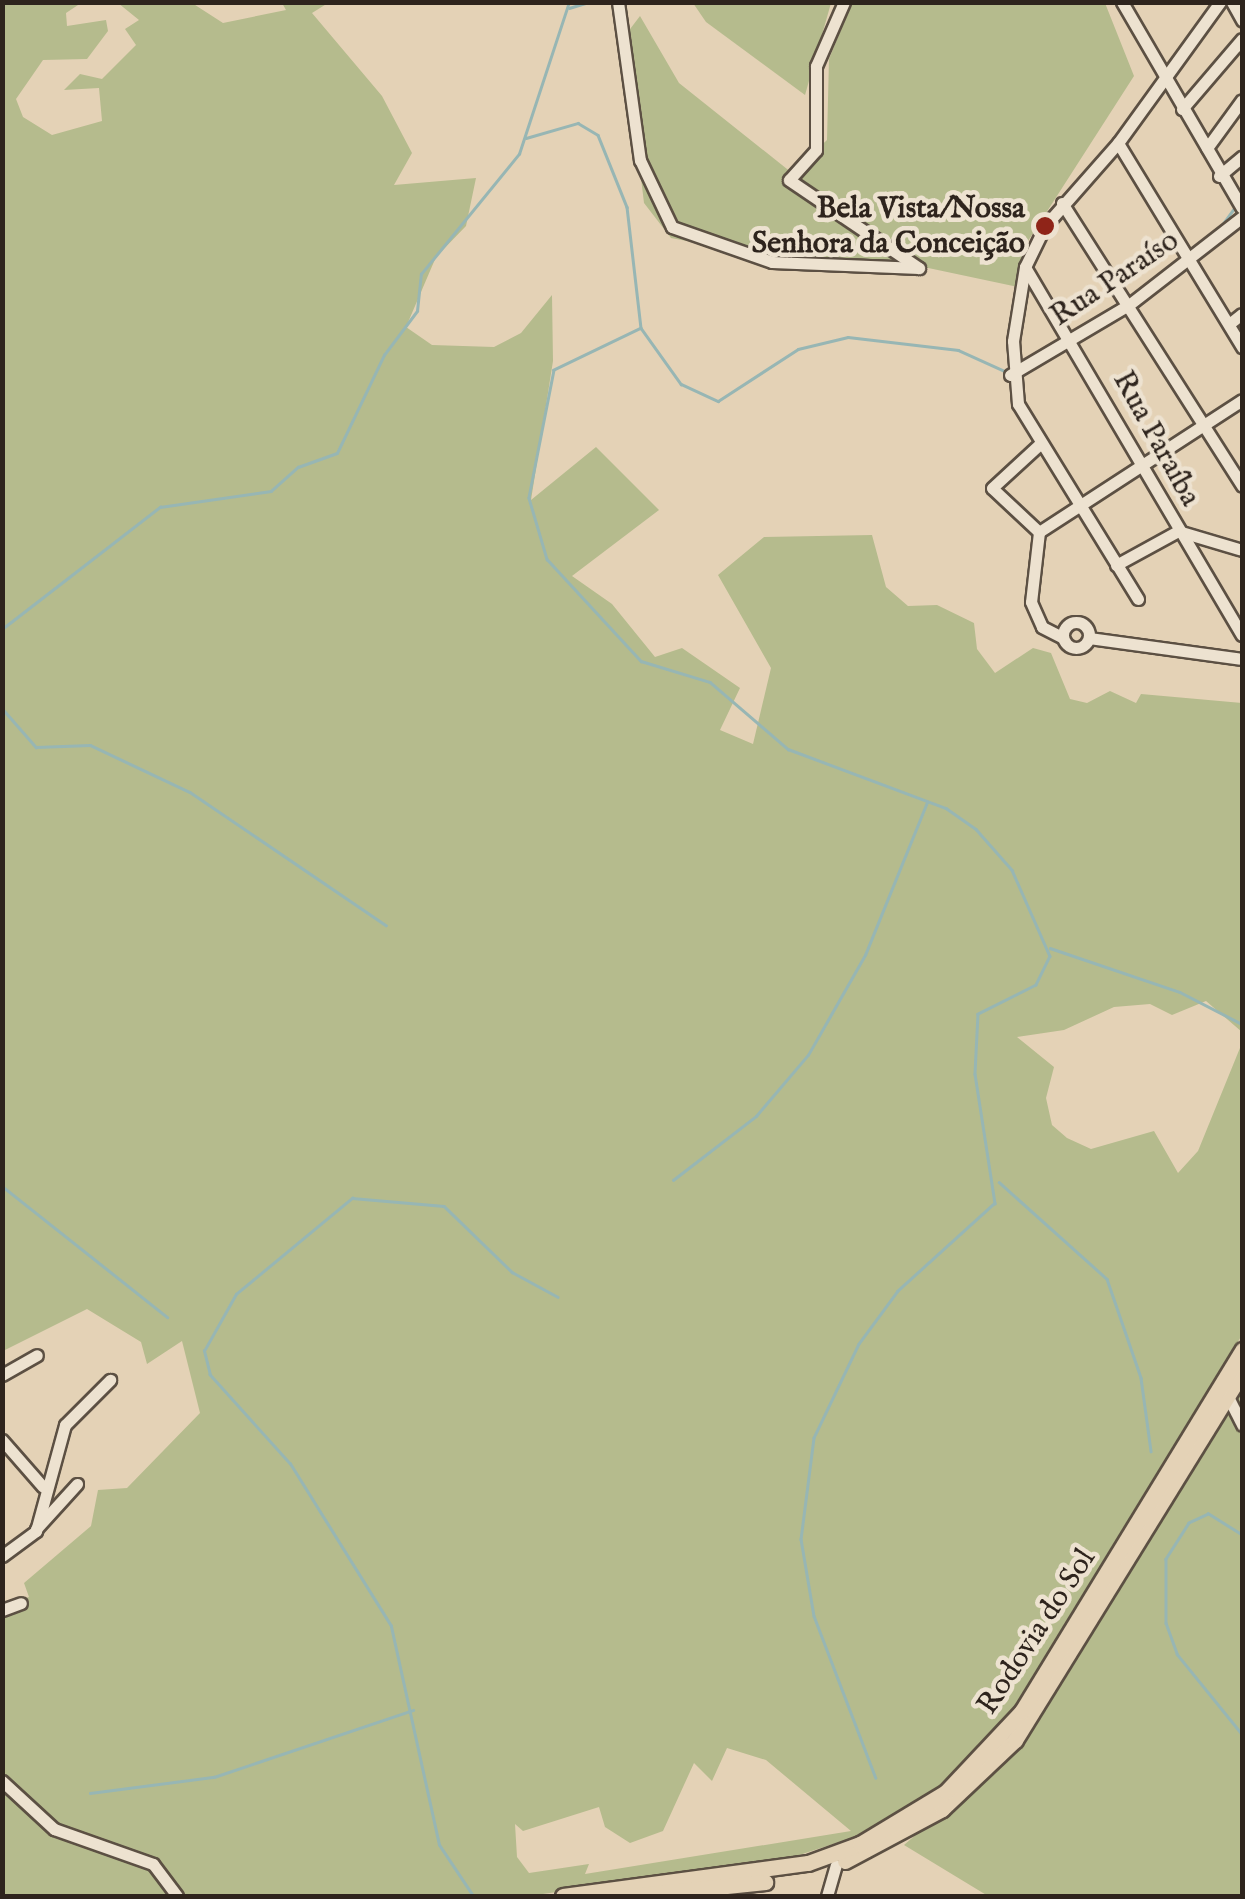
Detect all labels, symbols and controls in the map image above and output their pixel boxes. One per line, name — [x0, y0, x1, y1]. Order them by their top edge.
place label: Bela Vista/Nossa Senhora da Conceição — [752, 191, 1025, 262]
marker: Bela Vista/Nossa Senhora da Conceição — [1034, 215, 1056, 237]
street label: Rua Paraíso — [1044, 223, 1186, 335]
street label: Rua Paraíba — [1104, 365, 1208, 513]
street label: Rodovia do Sol — [970, 1543, 1104, 1721]

